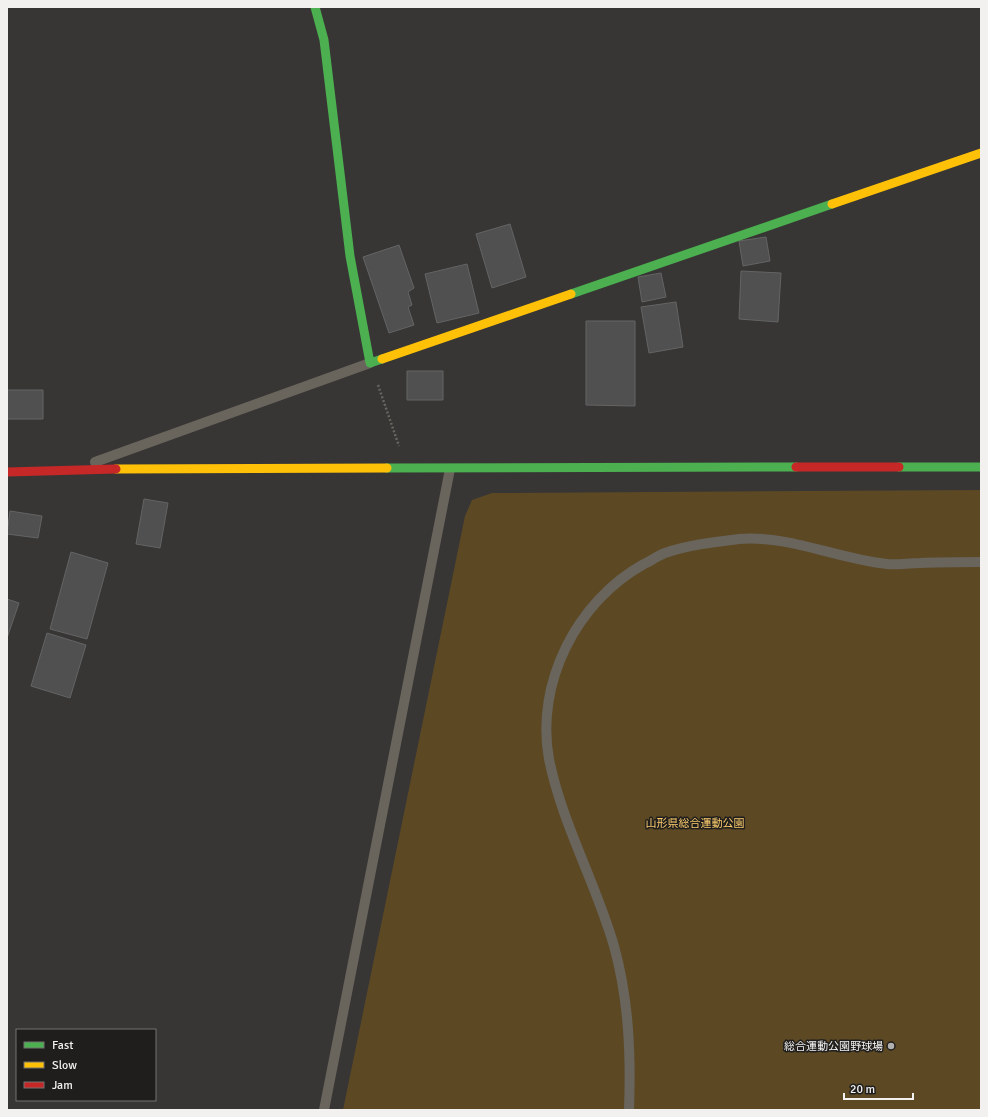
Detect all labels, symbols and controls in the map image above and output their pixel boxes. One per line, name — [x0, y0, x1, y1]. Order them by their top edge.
park label: 山形県総合運動公園 — [646, 817, 745, 830]
legend — [16, 1029, 156, 1101]
text: Fast — [52, 1038, 73, 1053]
place label: 総合運動公園野球場 — [784, 1040, 883, 1053]
marker: 総合運動公園野球場 — [886, 1041, 896, 1051]
text: Slow — [52, 1058, 77, 1073]
scale bar — [844, 1075, 913, 1101]
text: Jam — [52, 1078, 73, 1093]
text: 20 m — [850, 1082, 875, 1097]

